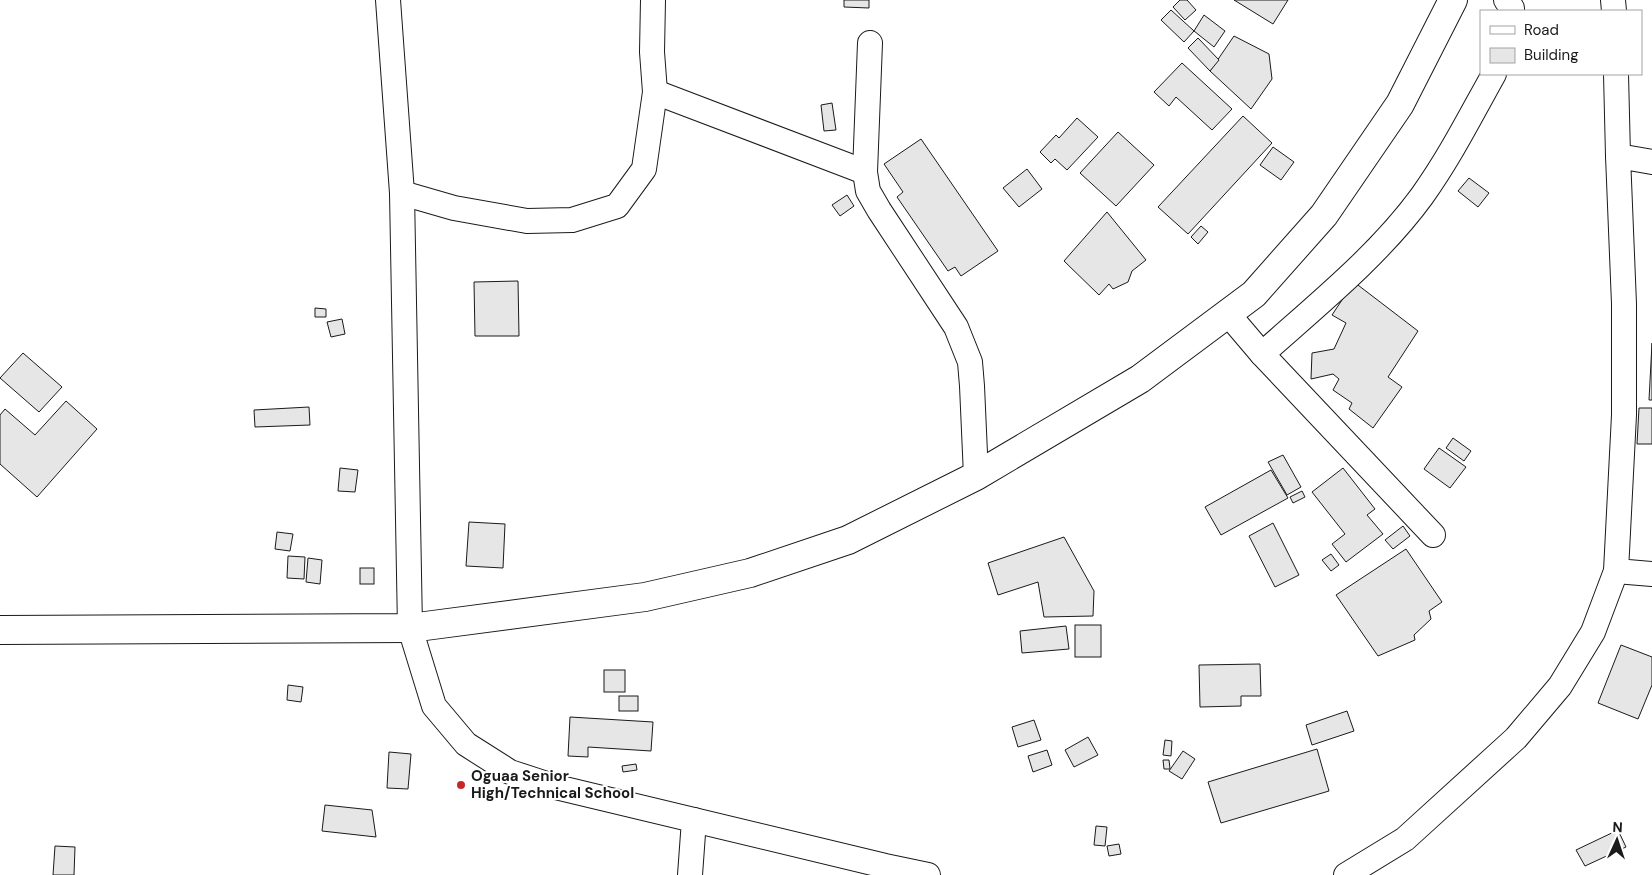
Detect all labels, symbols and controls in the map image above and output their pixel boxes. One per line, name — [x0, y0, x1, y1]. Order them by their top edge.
legend — [1480, 10, 1642, 75]
text: Road — [1524, 20, 1559, 40]
text: Building — [1524, 45, 1579, 65]
place label: Oguaa Senior High/Technical School — [471, 766, 634, 803]
marker: Oguaa Senior High/Technical School — [455, 779, 467, 791]
north arrow — [1592, 815, 1642, 865]
text: N — [1612, 818, 1623, 836]

